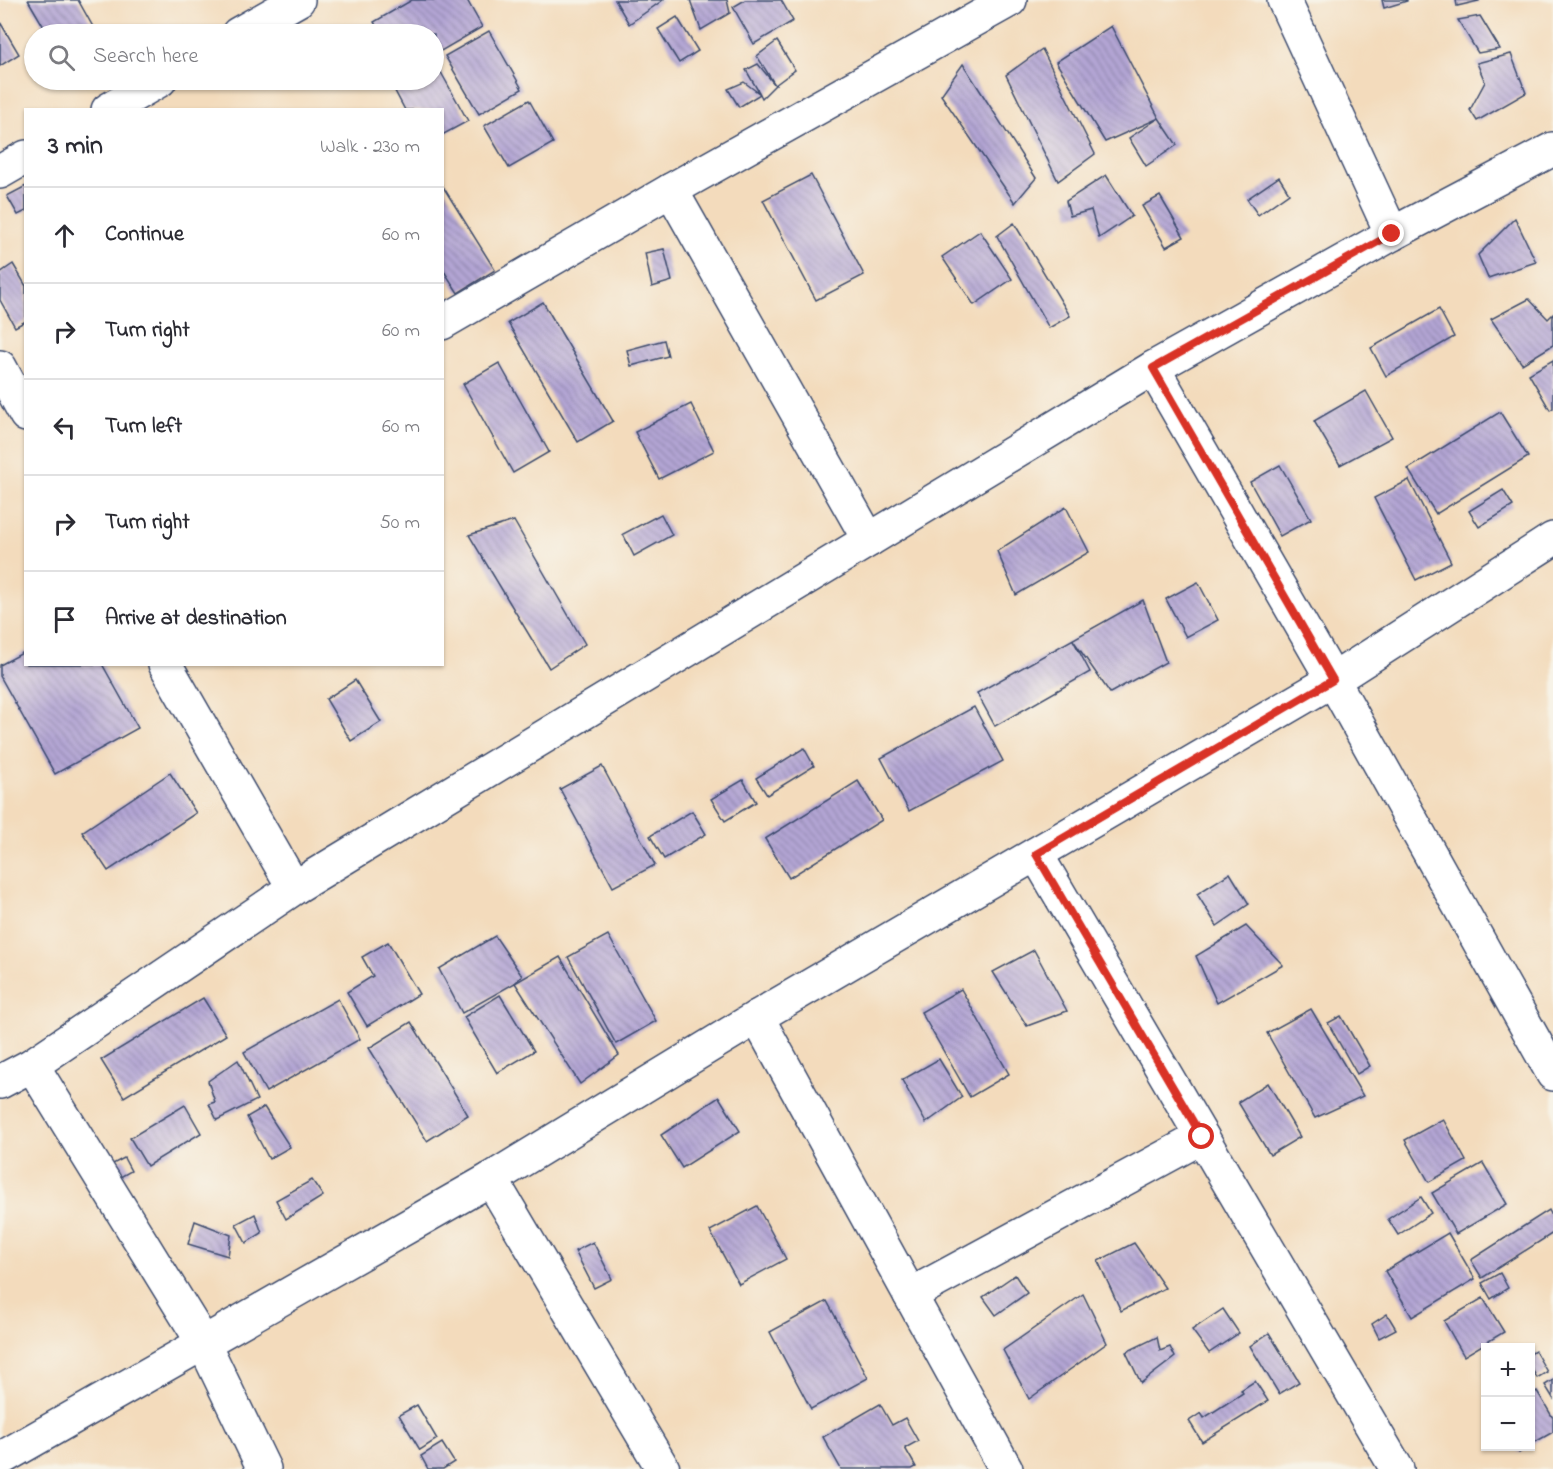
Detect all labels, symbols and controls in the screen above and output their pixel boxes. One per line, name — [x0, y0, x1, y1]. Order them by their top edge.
search box — [24, 24, 444, 90]
icon: search — [45, 41, 78, 74]
text: Search here — [93, 41, 198, 73]
text: 3 min — [48, 128, 103, 166]
text: Walk · 230 m — [320, 133, 420, 162]
icon: ahead — [48, 219, 81, 252]
text: Continue — [105, 219, 184, 251]
route end — [1378, 220, 1404, 246]
text: 60 m — [382, 221, 420, 250]
icon: right — [48, 315, 81, 348]
text: Turn right — [105, 315, 190, 347]
text: 60 m — [382, 317, 420, 346]
icon: left — [48, 411, 81, 444]
text: Turn left — [105, 411, 182, 443]
text: 60 m — [382, 413, 420, 442]
icon: right — [48, 507, 81, 540]
text: Turn right — [105, 507, 190, 539]
text: 50 m — [379, 509, 420, 538]
icon: arrive — [48, 603, 81, 636]
text: Arrive at destination — [105, 603, 287, 635]
route start — [1188, 1123, 1214, 1149]
map controls — [1481, 1343, 1535, 1451]
button: + — [1481, 1343, 1535, 1397]
button: − — [1481, 1397, 1535, 1451]

